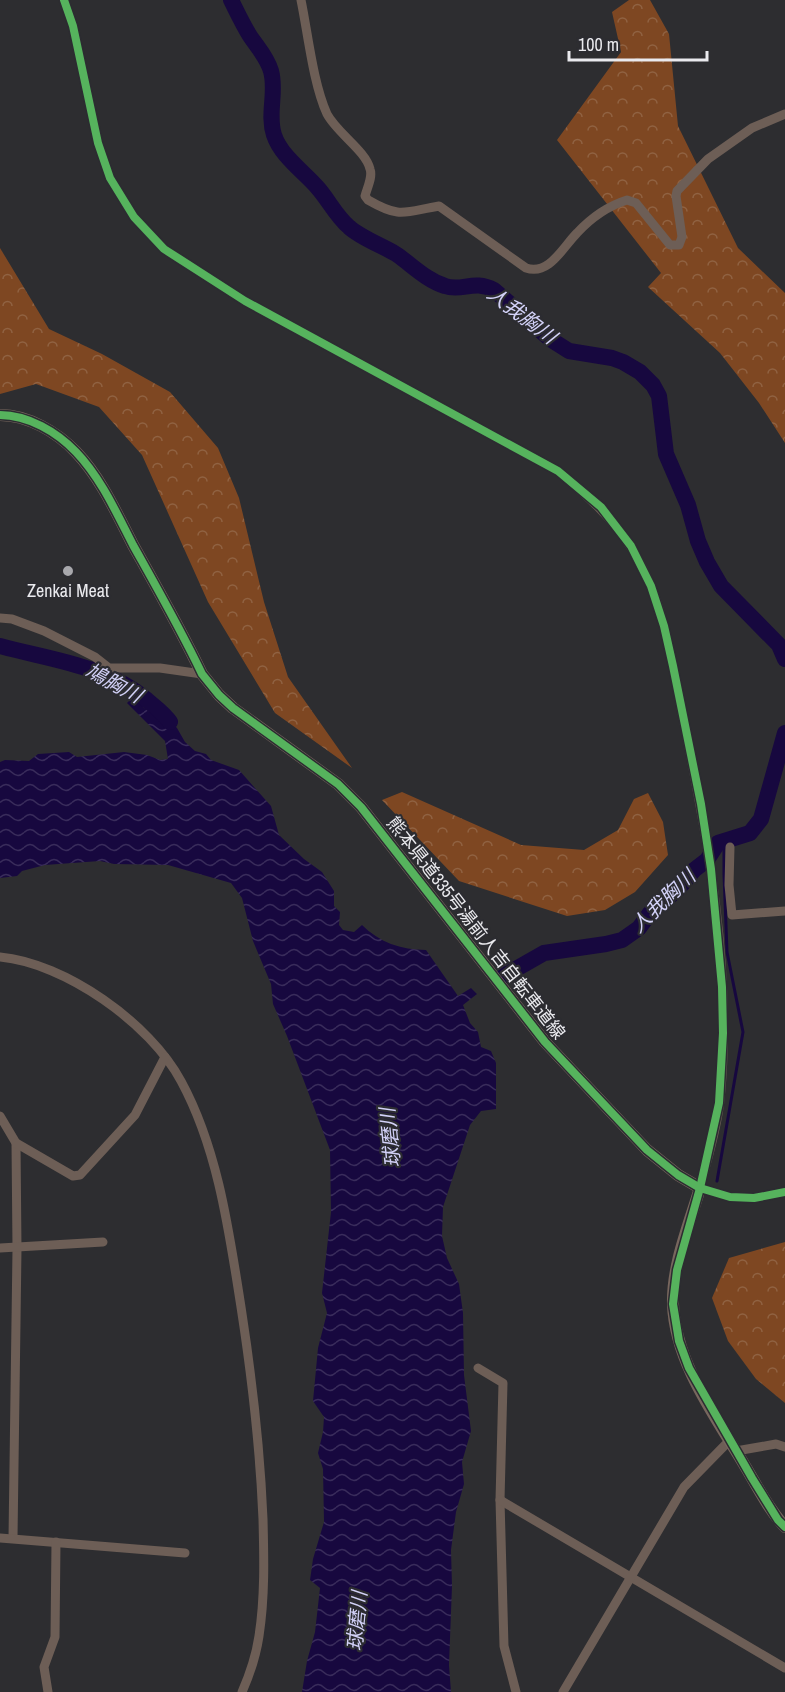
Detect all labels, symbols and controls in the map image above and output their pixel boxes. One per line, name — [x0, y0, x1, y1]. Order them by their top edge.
scale bar — [569, 24, 707, 62]
text: 100 m — [578, 32, 619, 57]
water label: 人我胸川 — [482, 280, 564, 351]
marker: Zenkai Meat — [61, 564, 75, 578]
place label: Zenkai Meat — [27, 578, 109, 603]
water label: 鳩胸川 — [81, 657, 149, 710]
street label: 熊本県道335号湯前人吉自転車道線 — [381, 811, 571, 1044]
water label: 人我胸川 — [625, 862, 702, 938]
water label: 球磨川 — [373, 1105, 406, 1169]
water label: 球磨川 — [340, 1588, 373, 1652]

